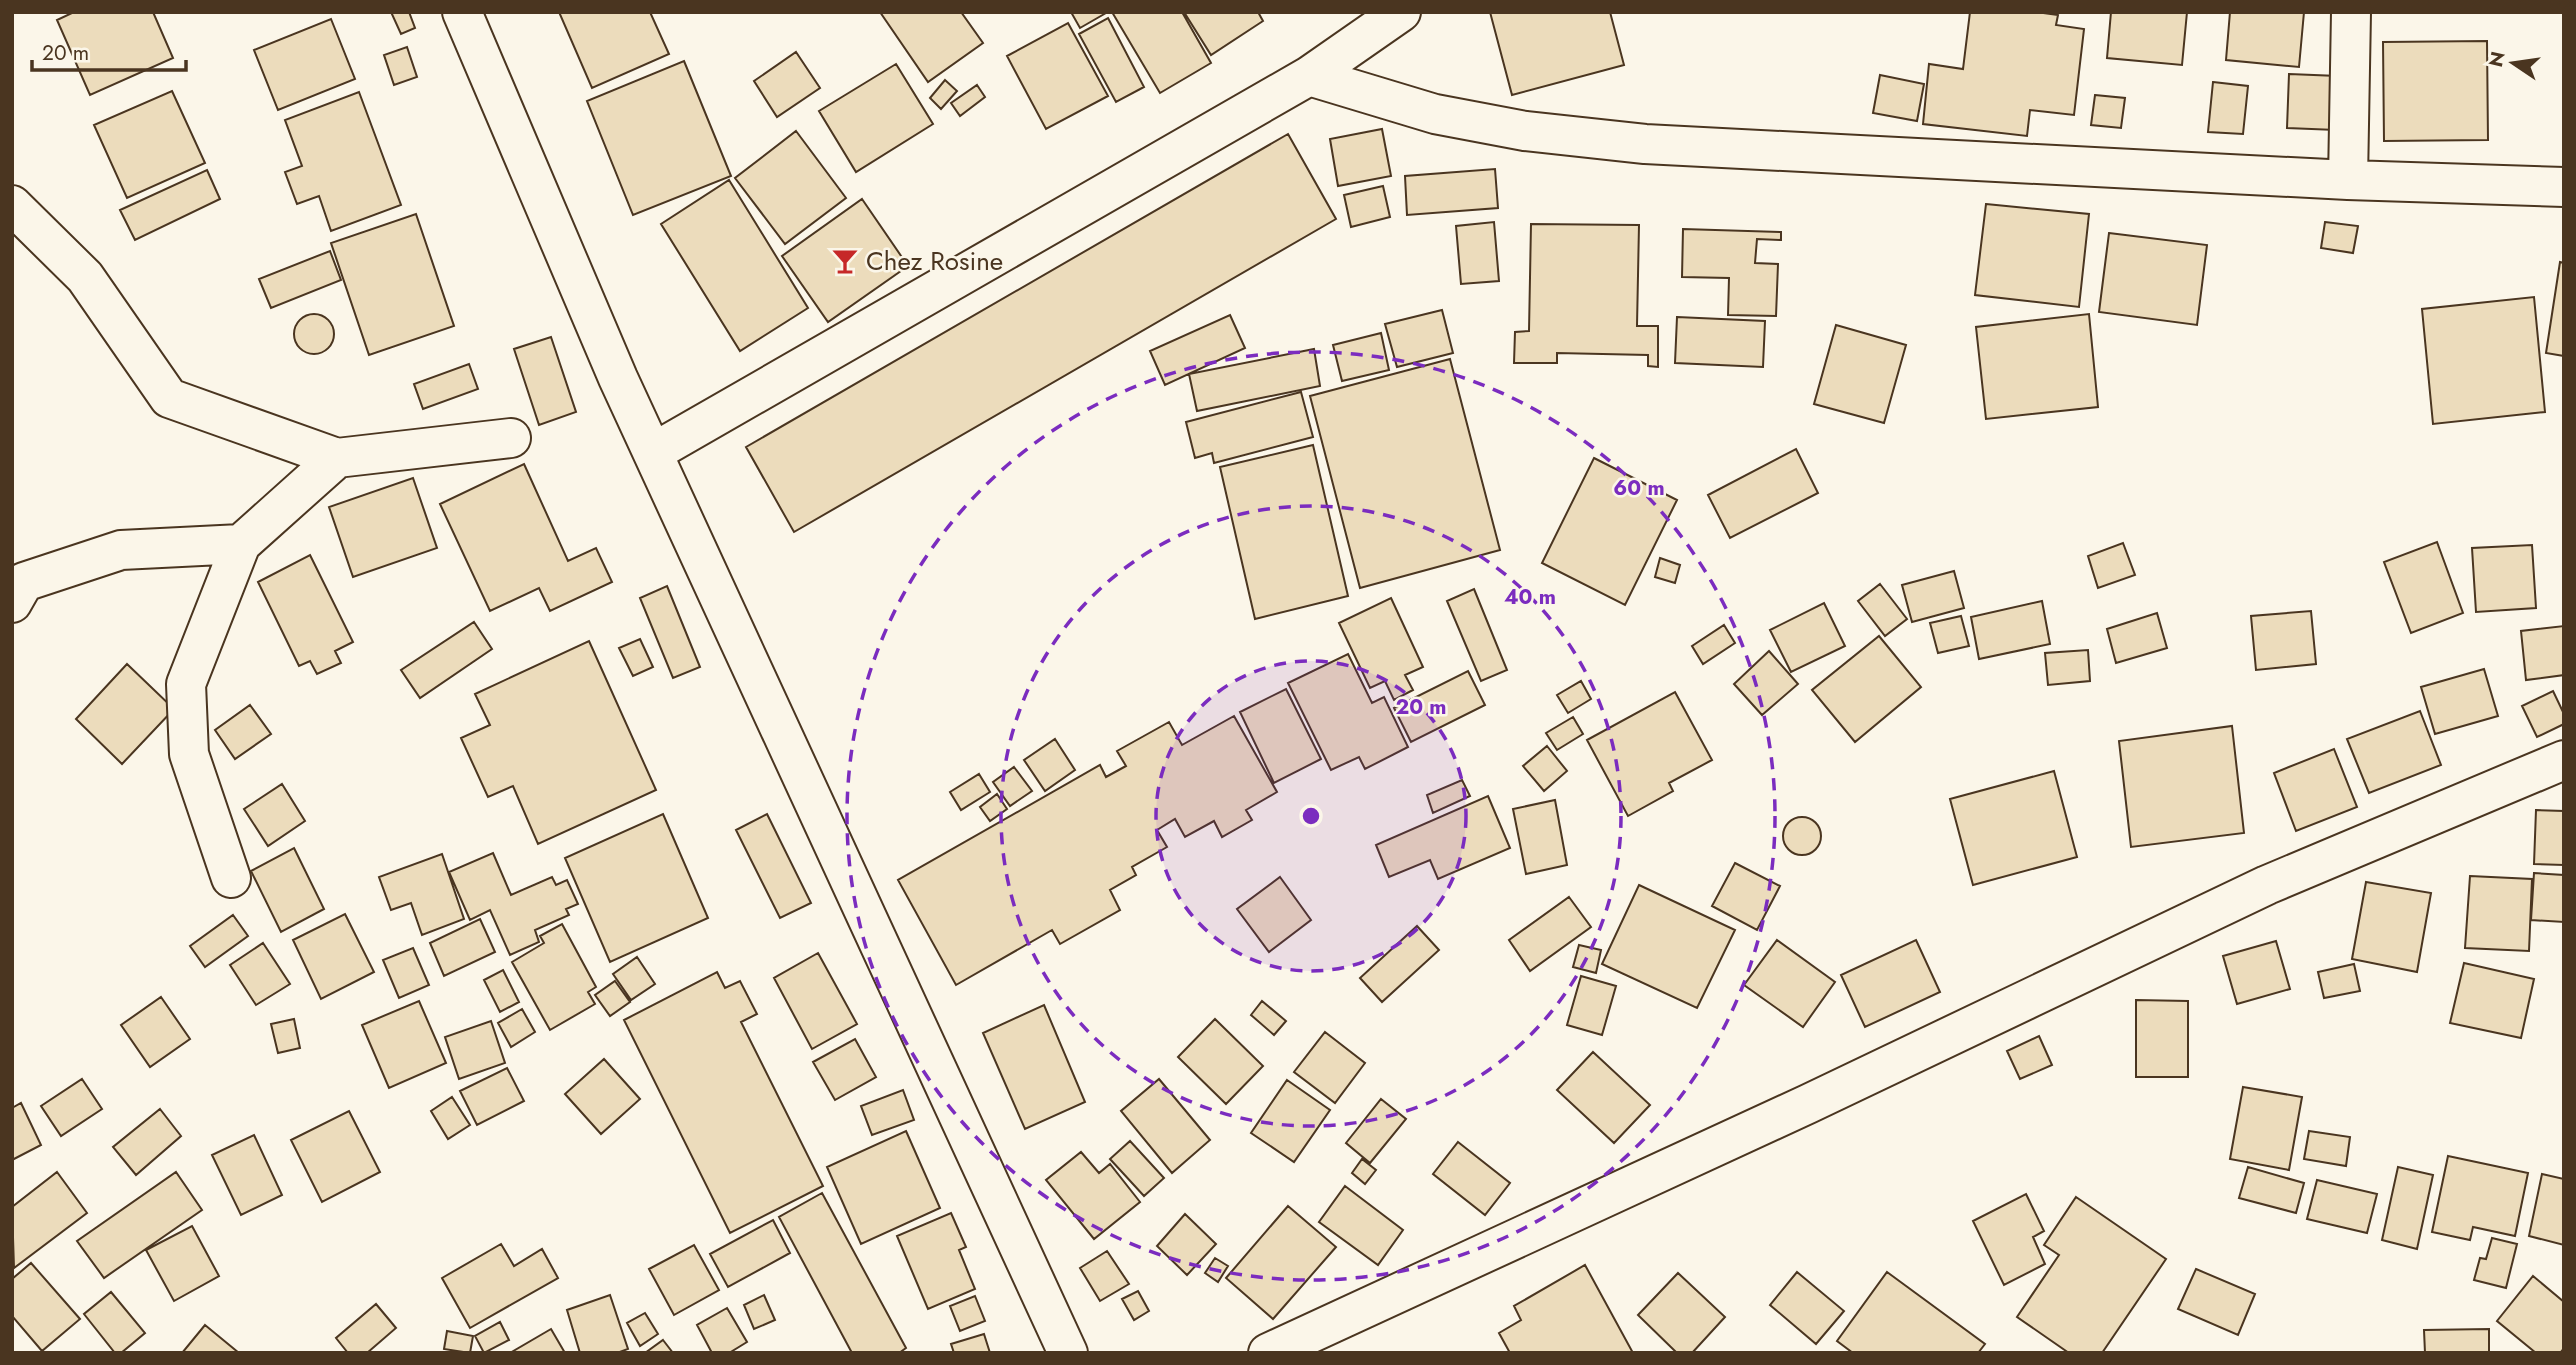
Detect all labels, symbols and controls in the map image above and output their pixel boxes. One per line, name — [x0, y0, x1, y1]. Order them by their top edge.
scale bar — [32, 28, 186, 72]
north arrow — [2478, 28, 2548, 98]
text: 20 m — [42, 38, 89, 68]
text: N — [2482, 49, 2512, 70]
place label: Chez Rosine — [866, 242, 1003, 280]
bar icon: Chez Rosine — [830, 246, 860, 276]
text: 60 m — [1613, 473, 1665, 503]
text: 40 m — [1504, 582, 1556, 612]
text: 20 m — [1395, 692, 1447, 722]
centre of rings — [1299, 804, 1323, 828]

